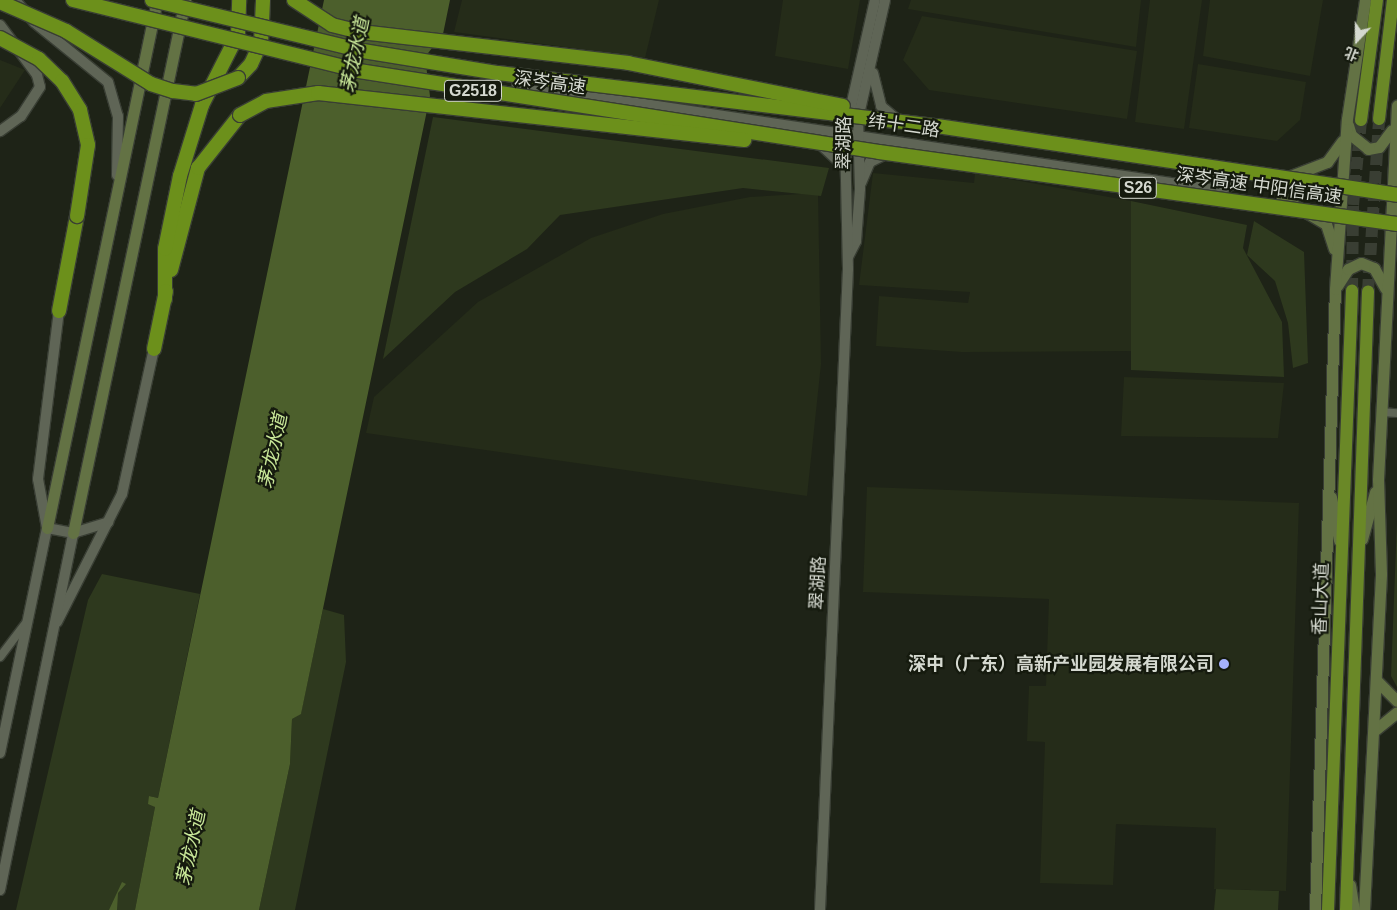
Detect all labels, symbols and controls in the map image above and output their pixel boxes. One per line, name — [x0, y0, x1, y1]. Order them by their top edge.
water label: 茅龙水道 — [336, 15, 374, 95]
north arrow — [1332, 15, 1382, 65]
text: 北 — [1342, 44, 1361, 64]
street label: 深岑高速 — [513, 67, 587, 99]
road number: G2518 — [443, 78, 503, 104]
street label: 纬十二路 — [867, 110, 941, 142]
street label: 翠湖路 — [833, 116, 855, 170]
street label: 深岑高速 中阳信高速 — [1175, 164, 1343, 208]
road number: S26 — [1118, 174, 1158, 202]
water label: 茅龙水道 — [254, 411, 292, 491]
street label: 翠湖路 — [806, 555, 830, 611]
street label: 香山大道 — [1309, 563, 1333, 635]
place label: 深中（广东）高新产业园发展有限公司 — [908, 653, 1214, 675]
marker: 深中（广东）高新产业园发展有限公司 — [1218, 658, 1230, 670]
water label: 茅龙水道 — [172, 808, 210, 888]

